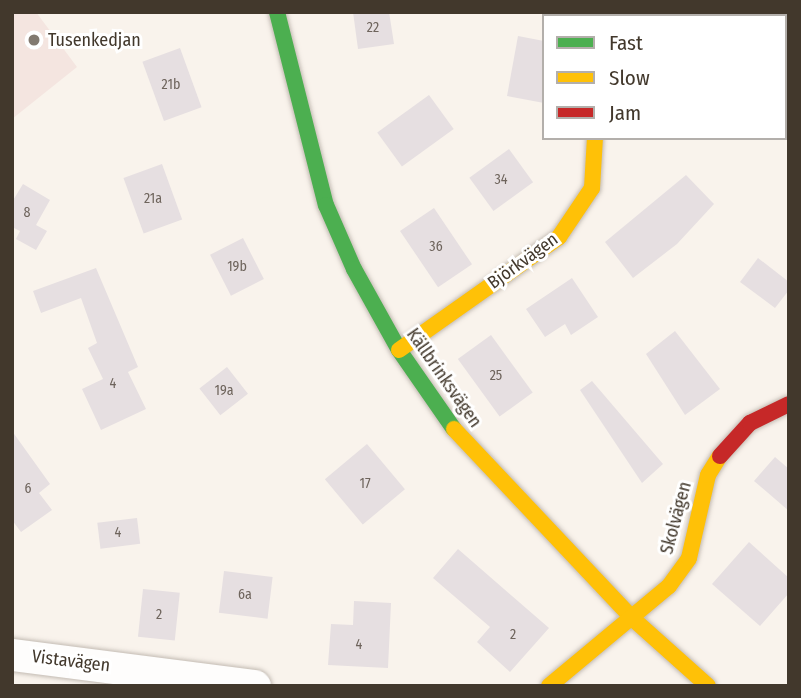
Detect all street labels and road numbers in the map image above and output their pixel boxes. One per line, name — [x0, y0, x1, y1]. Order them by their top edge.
street label: Björkvägen — [484, 228, 562, 294]
street label: Källbrinksvägen — [402, 324, 486, 432]
street label: Skolvägen — [656, 479, 696, 557]
street label: Vistavägen — [31, 645, 111, 677]

